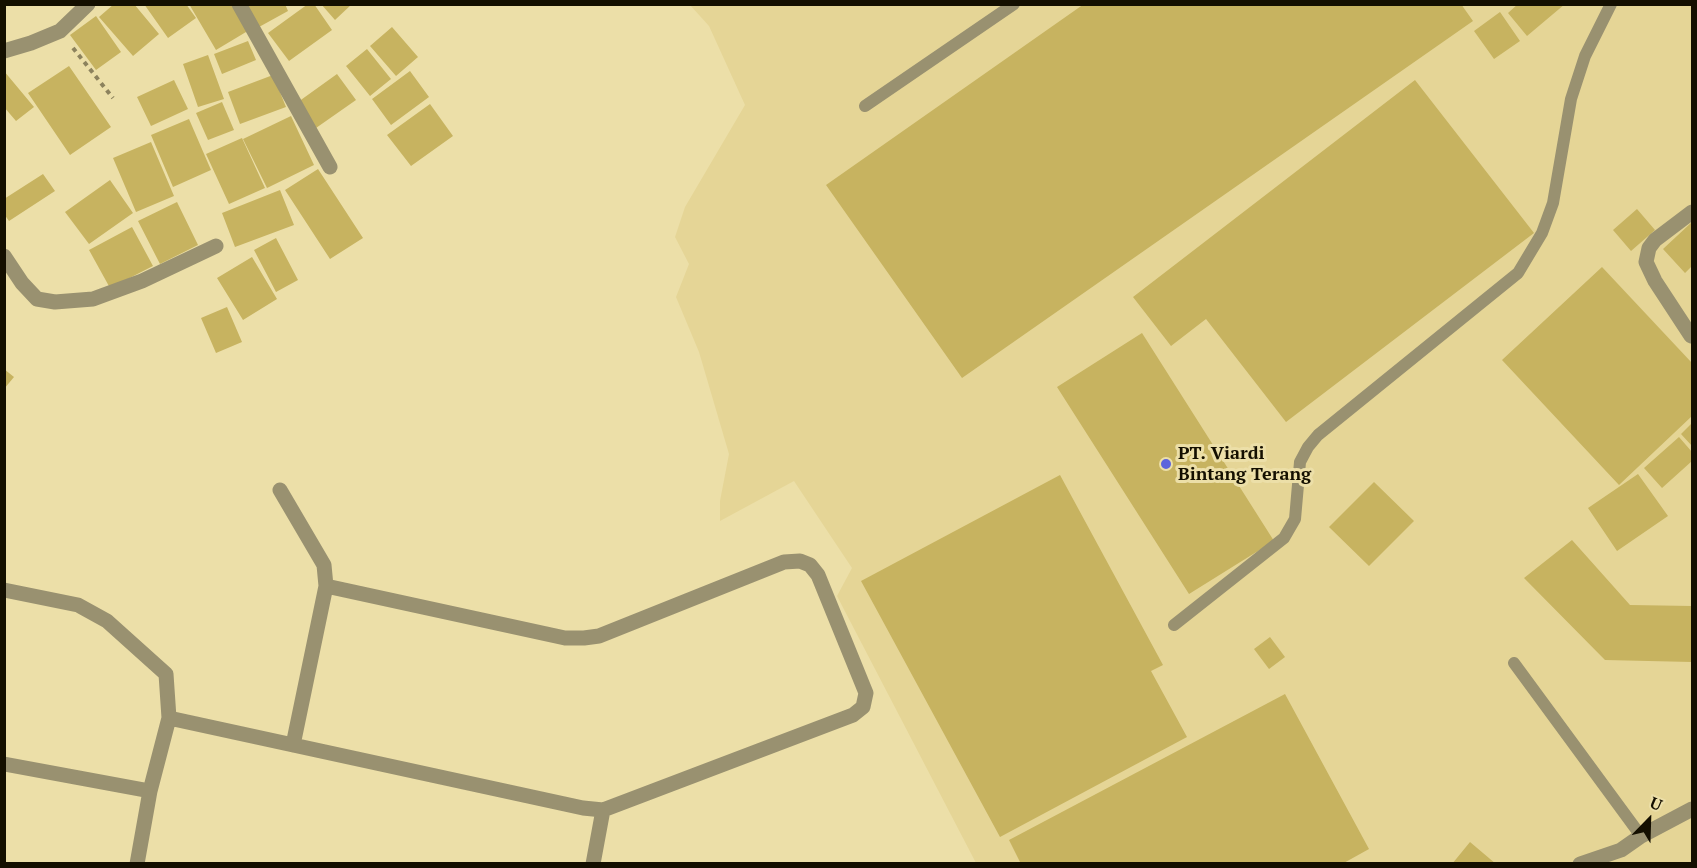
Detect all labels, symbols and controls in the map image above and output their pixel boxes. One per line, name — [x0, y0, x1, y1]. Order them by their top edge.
place label: PT. Viardi Bintang Terang — [1178, 443, 1311, 486]
marker: PT. Viardi Bintang Terang — [1159, 457, 1173, 471]
north arrow — [1619, 790, 1679, 850]
text: U — [1646, 791, 1666, 816]

